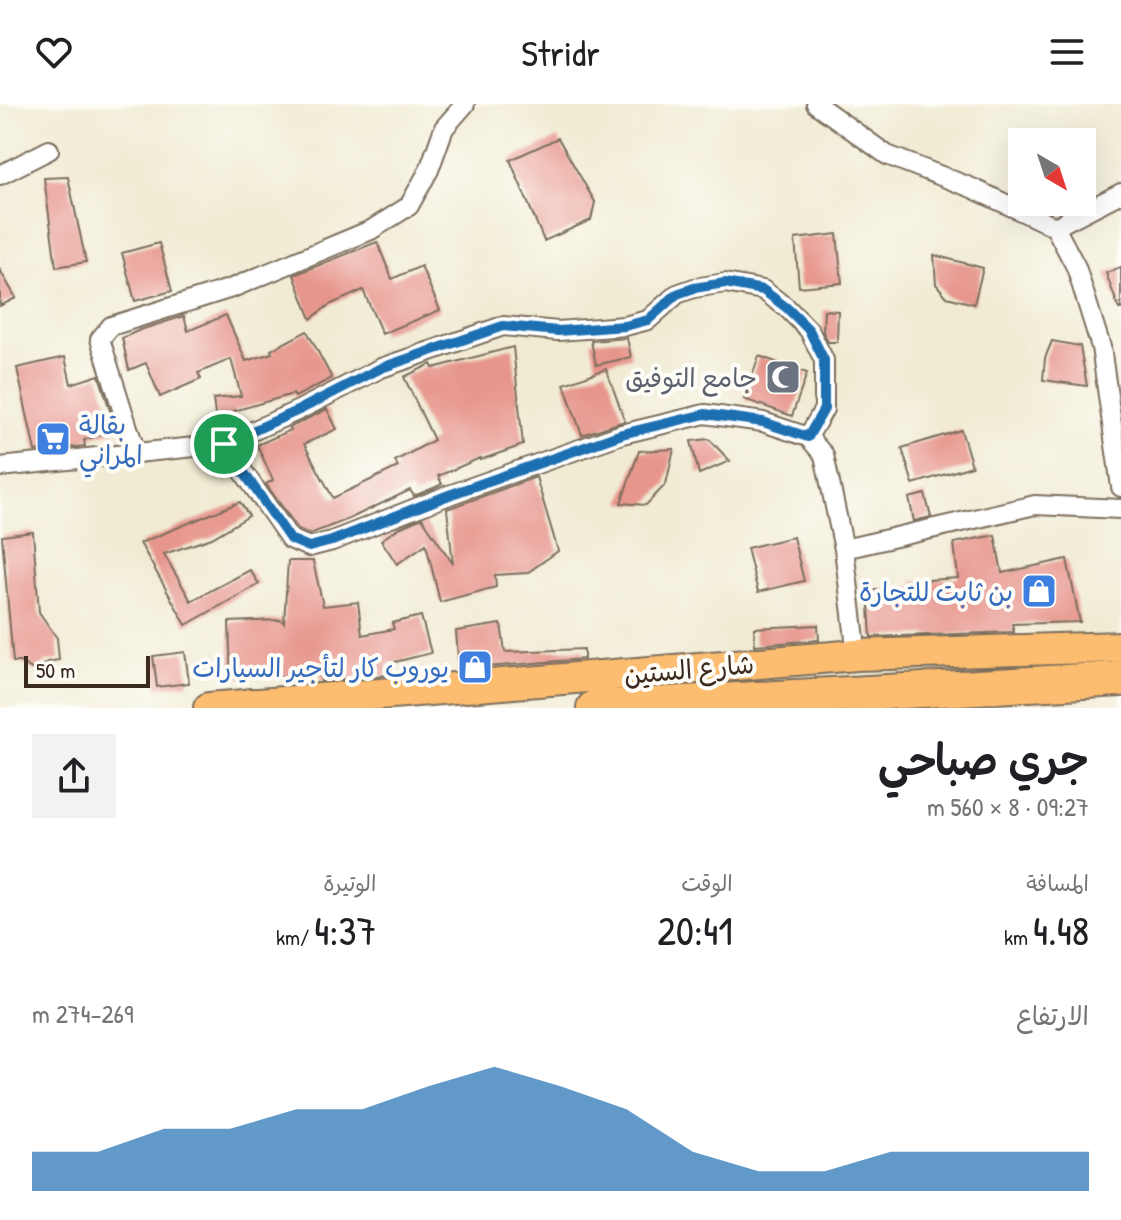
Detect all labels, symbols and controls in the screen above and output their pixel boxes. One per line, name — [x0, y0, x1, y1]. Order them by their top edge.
text: Stridr — [521, 28, 600, 77]
icon: heart — [32, 30, 76, 74]
icon: menu — [1045, 30, 1089, 74]
north arrow — [1008, 128, 1096, 216]
map controls — [1008, 128, 1096, 216]
mosque icon: جامع التوفيق — [764, 358, 802, 396]
place label: جامع التوفيق — [625, 360, 757, 397]
place label: بقالة المراني — [79, 407, 143, 478]
pin — [190, 410, 258, 478]
supermarket icon: بقالة المراني — [34, 420, 72, 458]
icon: arrive — [202, 422, 246, 466]
shop icon: بن ثابت للتجارة — [1020, 572, 1058, 610]
place label: بن ثابت للتجارة — [859, 574, 1013, 609]
street label: شارع الستين — [622, 646, 756, 693]
shop icon: يوروب كار لتأجير السيارات — [456, 648, 494, 686]
place label: يوروب كار لتأجير السيارات — [192, 650, 449, 685]
scale bar — [24, 652, 150, 688]
text: 50 m — [36, 655, 75, 685]
text: جري صباحي — [878, 729, 1089, 789]
button: share — [32, 734, 116, 818]
text: 09:27 · 8 × 560 m — [927, 789, 1089, 824]
text: الوتيرة — [323, 868, 376, 898]
text: الوقت — [681, 868, 733, 898]
text: المسافة — [1026, 868, 1089, 898]
text: 4:37 — [314, 903, 376, 957]
text: 20:41 — [657, 903, 733, 957]
text: 4.48 — [1033, 903, 1089, 957]
text: /km — [276, 922, 314, 952]
text: km — [1004, 922, 1033, 952]
text: 269–274 m — [32, 996, 133, 1031]
text: الارتفاع — [1016, 998, 1089, 1033]

